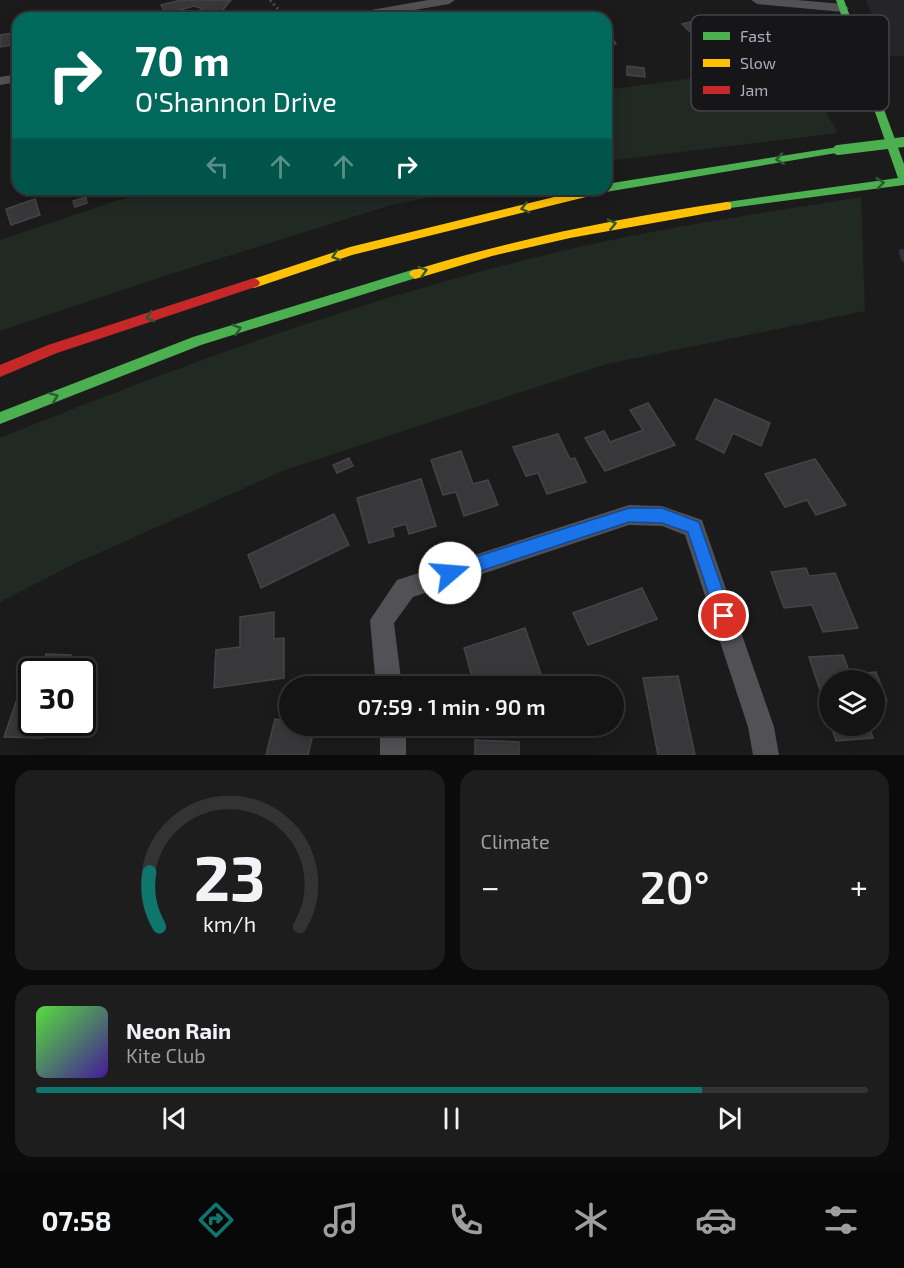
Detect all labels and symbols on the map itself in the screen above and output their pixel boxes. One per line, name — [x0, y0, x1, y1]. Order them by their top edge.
legend — [691, 15, 889, 111]
text: Fast — [740, 26, 771, 45]
text: Slow — [740, 53, 776, 72]
text: Jam — [740, 80, 768, 99]
one-way arrow — [775, 152, 785, 165]
one-way arrow — [875, 177, 884, 190]
one-way arrow — [520, 201, 530, 214]
one-way arrow — [607, 218, 617, 231]
one-way arrow — [331, 249, 342, 261]
one-way arrow — [417, 266, 428, 278]
one-way arrow — [145, 309, 156, 322]
one-way arrow — [231, 324, 242, 336]
one-way arrow — [48, 392, 59, 404]
position arrow — [418, 541, 482, 605]
pin — [698, 590, 749, 641]
speed limit sign: 30 — [18, 658, 96, 736]

